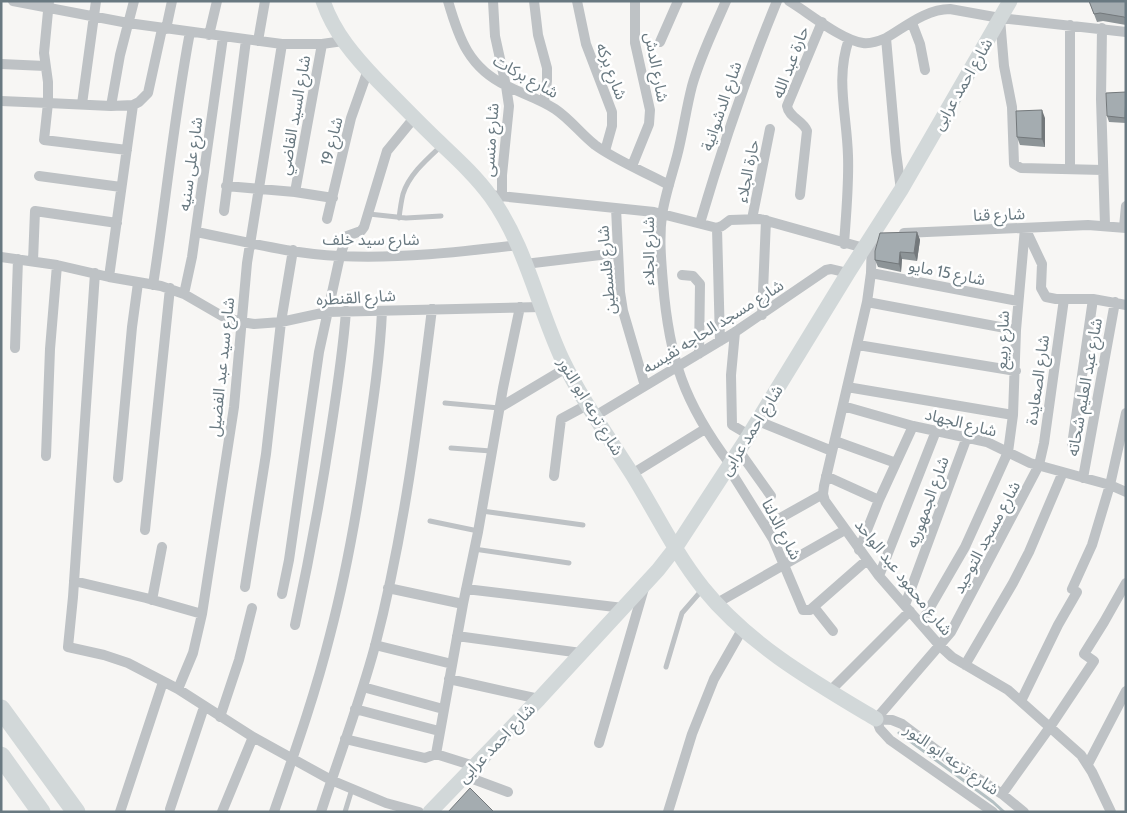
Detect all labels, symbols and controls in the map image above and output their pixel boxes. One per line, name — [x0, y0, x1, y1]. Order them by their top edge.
street label: حارة عبد الله — [768, 23, 813, 101]
street label: شارع الدش — [638, 31, 673, 104]
street label: شارع احمد عرابى — [928, 35, 999, 135]
street label: شارع بركه — [589, 40, 631, 103]
street label: شارع بركات — [488, 51, 562, 105]
street label: شارع السيد القاضي — [275, 54, 317, 177]
street label: شارع الدشوانية — [697, 59, 748, 154]
street label: شارع منسى — [478, 102, 506, 178]
street label: شارع 19 — [316, 115, 350, 168]
street label: شارع على سنيه — [174, 116, 209, 213]
street label: حارة الجلاء — [732, 138, 763, 204]
street label: شارع قنا — [973, 204, 1025, 228]
street label: شارع الجلاء — [639, 216, 661, 286]
street label: شارع فلسطين — [593, 224, 623, 315]
street label: شارع سيد خلف — [322, 230, 420, 252]
street label: شارع 15 مايو — [906, 256, 987, 292]
street label: شارع مسجد الحاجه نفيسه — [639, 275, 789, 380]
street label: شارع القنطره — [316, 286, 396, 312]
street label: شارع سيد عبد الفضيل — [205, 297, 241, 438]
street label: شارع ربيع — [992, 310, 1016, 370]
street label: شارع عبد العليم شحاته — [1063, 316, 1109, 458]
street label: شارع الصعايدة — [1022, 334, 1056, 427]
street label: شارع ترعه ابو النور — [551, 353, 627, 460]
street label: شارع احمد عرابى — [716, 381, 789, 481]
street label: شارع الجهاد — [922, 404, 999, 443]
street label: شارع الجمهوريه — [902, 454, 956, 551]
street label: شارع مسجد التوحيد — [949, 478, 1027, 598]
street label: شارع الدلتا — [755, 496, 805, 564]
street label: شارع محمود عبد الواحد — [848, 515, 956, 641]
street label: شارع احمد عرابى — [454, 700, 541, 789]
street label: شارع ترعه ابو النور — [898, 719, 1003, 802]

